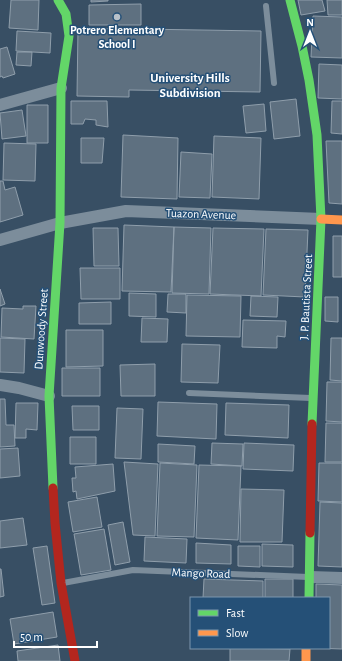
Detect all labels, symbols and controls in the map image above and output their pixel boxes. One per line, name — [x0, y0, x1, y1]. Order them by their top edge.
marker: Potrero Elementary School I — [112, 12, 122, 22]
north arrow — [290, 12, 330, 52]
text: N — [306, 17, 314, 28]
place label: Potrero Elementary School I — [70, 24, 165, 50]
district label: University Hills Subdivision — [150, 72, 230, 100]
street label: Tuazon Avenue — [166, 207, 236, 221]
street label: J. P. Bautista Street — [298, 254, 314, 340]
street label: Dunwoody Street — [32, 288, 51, 370]
street label: Mango Road — [172, 566, 230, 580]
legend — [190, 597, 330, 649]
text: Fast — [226, 607, 245, 619]
scale bar — [14, 623, 97, 649]
text: Slow — [226, 627, 248, 639]
text: 50 m — [20, 631, 43, 643]

